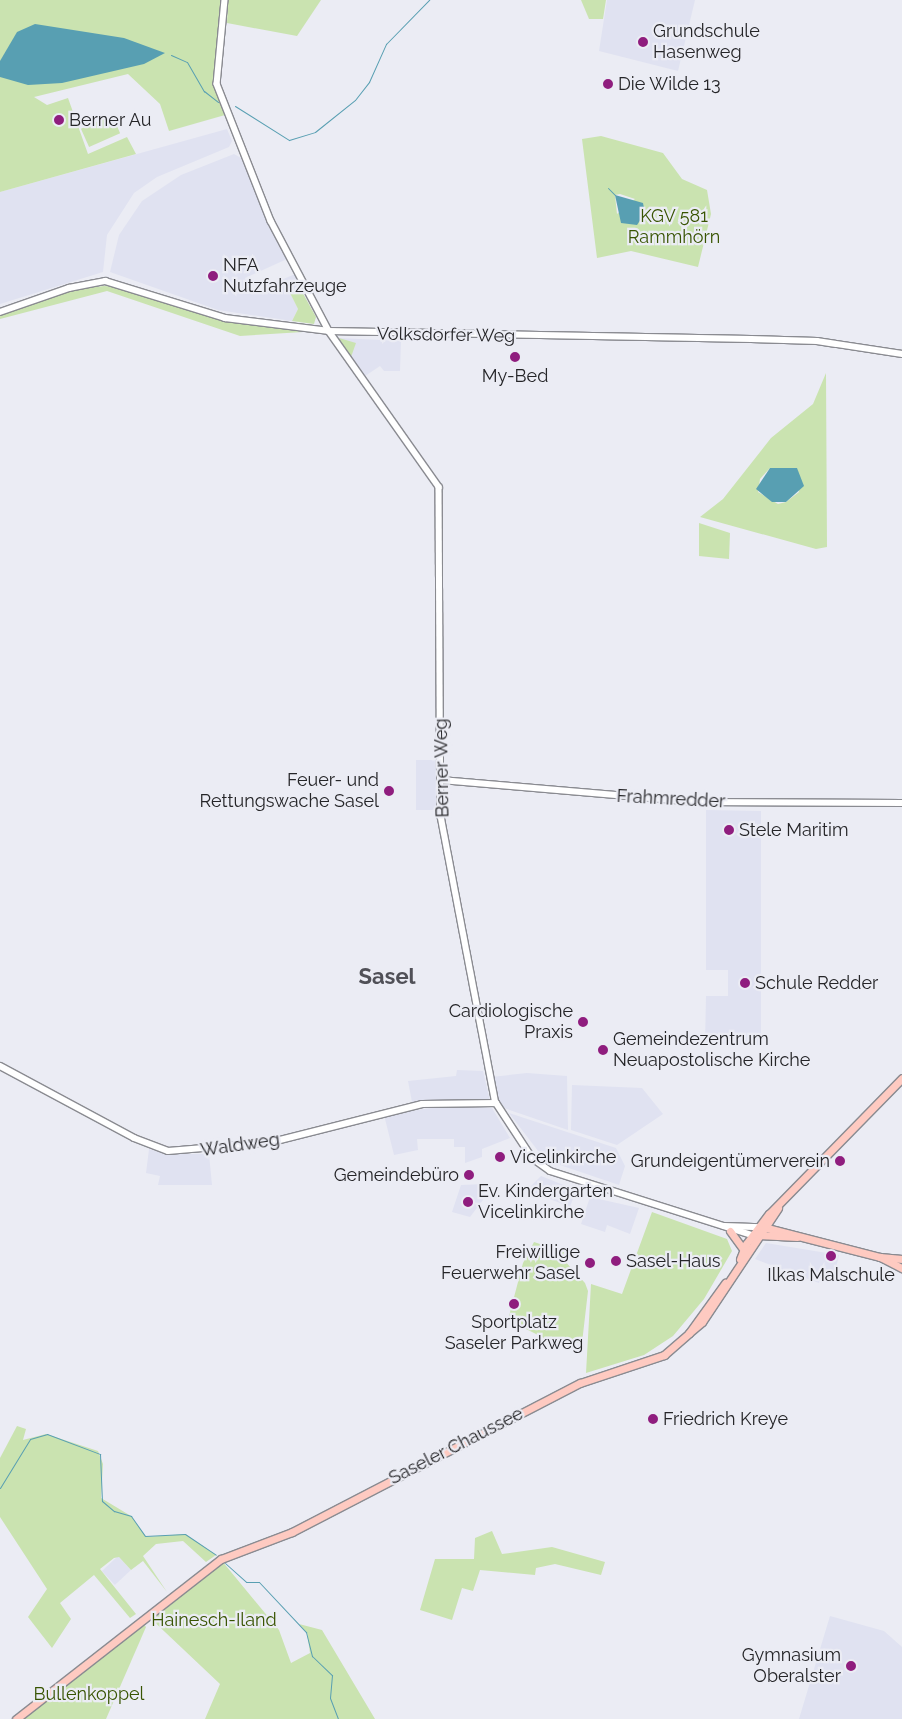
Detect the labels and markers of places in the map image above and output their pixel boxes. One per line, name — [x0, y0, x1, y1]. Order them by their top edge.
place label: Grundschule Hasenweg — [653, 21, 760, 64]
marker: Grundschule Hasenweg — [637, 36, 649, 48]
place label: Die Wilde 13 — [618, 73, 721, 95]
marker: Die Wilde 13 — [602, 78, 614, 90]
place label: Berner Au — [69, 109, 152, 131]
marker: Berner Au — [53, 114, 65, 126]
place label: NFA Nutzfahrzeuge — [223, 255, 347, 298]
marker: NFA Nutzfahrzeuge — [207, 270, 219, 282]
marker: My-Bed — [509, 351, 521, 363]
place label: My-Bed — [482, 365, 548, 387]
place label: Feuer- und Rettungswache Sasel — [200, 770, 379, 812]
marker: Feuer- und Rettungswache Sasel — [383, 785, 395, 797]
place label: Stele Maritim — [739, 819, 849, 841]
marker: Stele Maritim — [723, 824, 735, 836]
place label: Schule Redder — [755, 972, 878, 994]
marker: Schule Redder — [739, 977, 751, 989]
place label: Cardiologische Praxis — [449, 1001, 573, 1044]
marker: Cardiologische Praxis — [577, 1016, 589, 1028]
place label: Gemeindezentrum Neuapostolische Kirche — [613, 1029, 810, 1072]
marker: Gemeindezentrum Neuapostolische Kirche — [597, 1044, 609, 1056]
place label: Vicelinkirche — [510, 1146, 616, 1168]
place label: Grundeigentümerverein — [631, 1150, 830, 1172]
marker: Vicelinkirche — [494, 1151, 506, 1163]
marker: Grundeigentümerverein — [834, 1155, 846, 1167]
place label: Gemeindebüro — [334, 1164, 459, 1186]
marker: Gemeindebüro — [463, 1169, 475, 1181]
place label: Ev. Kindergarten Vicelinkirche — [478, 1181, 613, 1224]
marker: Ev. Kindergarten Vicelinkirche — [462, 1196, 474, 1208]
place label: Freiwillige Feuerwehr Sasel — [441, 1242, 580, 1284]
place label: Sasel-Haus — [626, 1250, 721, 1272]
marker: Ilkas Malschule — [825, 1250, 837, 1262]
marker: Sasel-Haus — [610, 1255, 622, 1267]
marker: Freiwillige Feuerwehr Sasel — [584, 1257, 596, 1269]
place label: Ilkas Malschule — [767, 1264, 895, 1286]
marker: Sportplatz Saseler Parkweg — [508, 1298, 520, 1310]
place label: Sportplatz Saseler Parkweg — [444, 1312, 584, 1355]
place label: Friedrich Kreye — [663, 1408, 788, 1430]
marker: Friedrich Kreye — [647, 1413, 659, 1425]
place label: Gymnasium Oberalster — [742, 1645, 841, 1688]
marker: Gymnasium Oberalster — [845, 1660, 857, 1672]

